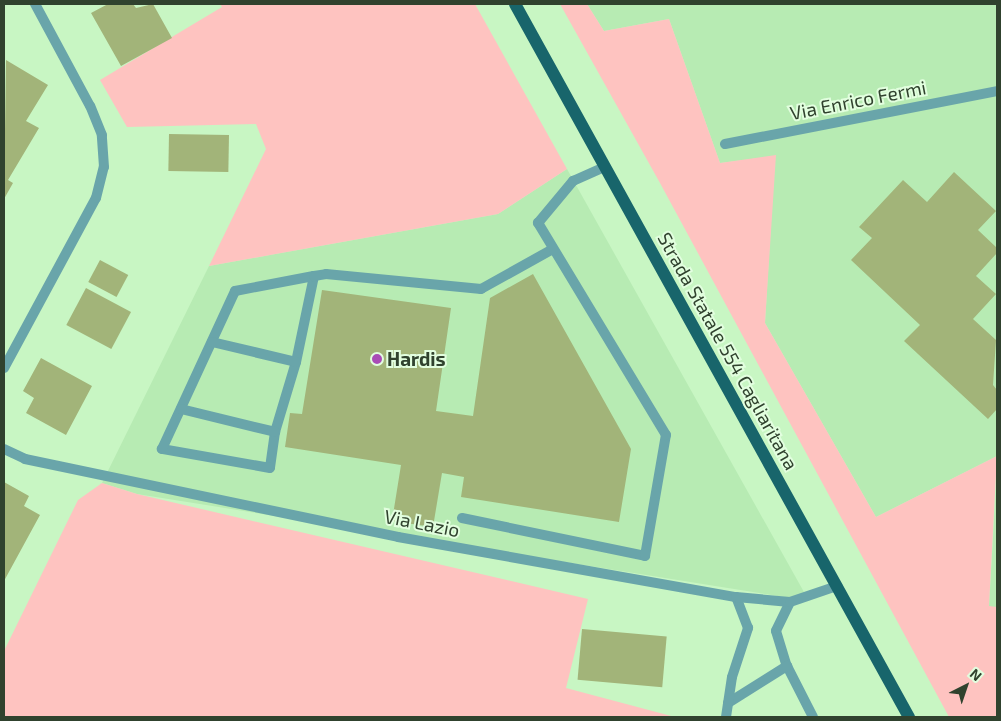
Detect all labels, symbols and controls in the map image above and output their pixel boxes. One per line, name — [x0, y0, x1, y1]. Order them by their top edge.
street label: Via Enrico Fermi — [788, 76, 928, 124]
street label: Strada Statale 554 Cagliaritana — [653, 228, 803, 474]
place label: Hardis — [387, 348, 446, 370]
marker: Hardis — [371, 353, 383, 365]
street label: Via Lazio — [382, 505, 462, 541]
north arrow — [941, 661, 991, 711]
text: N — [967, 665, 986, 684]

